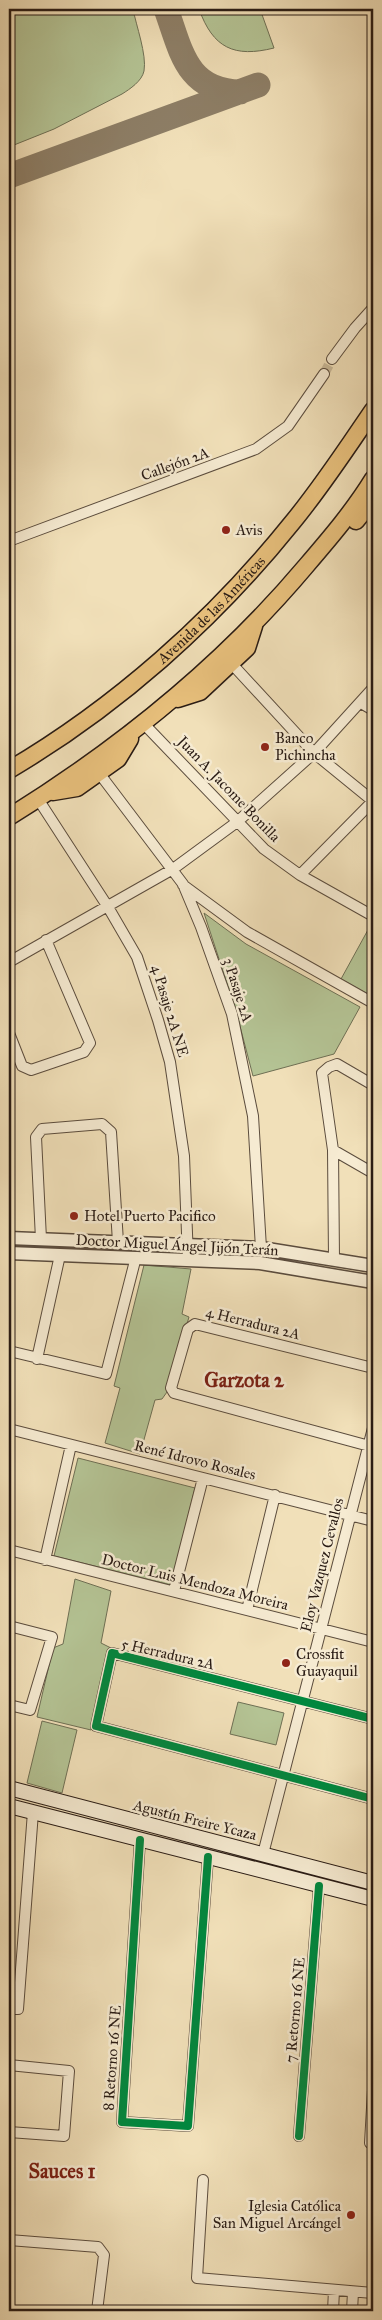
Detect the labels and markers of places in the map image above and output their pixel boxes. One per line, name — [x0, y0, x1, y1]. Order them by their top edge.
place label: Avis — [235, 521, 262, 539]
marker: Avis — [220, 524, 232, 536]
place label: Banco Pichincha — [275, 729, 336, 764]
marker: Banco Pichincha — [259, 741, 271, 753]
place label: Hotel Puerto Pacifico — [84, 1207, 216, 1225]
marker: Hotel Puerto Pacifico — [68, 1210, 80, 1222]
place label: Crossfit Guayaquil — [296, 1645, 359, 1681]
marker: Crossfit Guayaquil — [280, 1657, 292, 1669]
place label: Iglesia Católica San Miguel Arcángel — [213, 2197, 342, 2232]
marker: Iglesia Católica San Miguel Arcángel — [345, 2209, 357, 2221]

